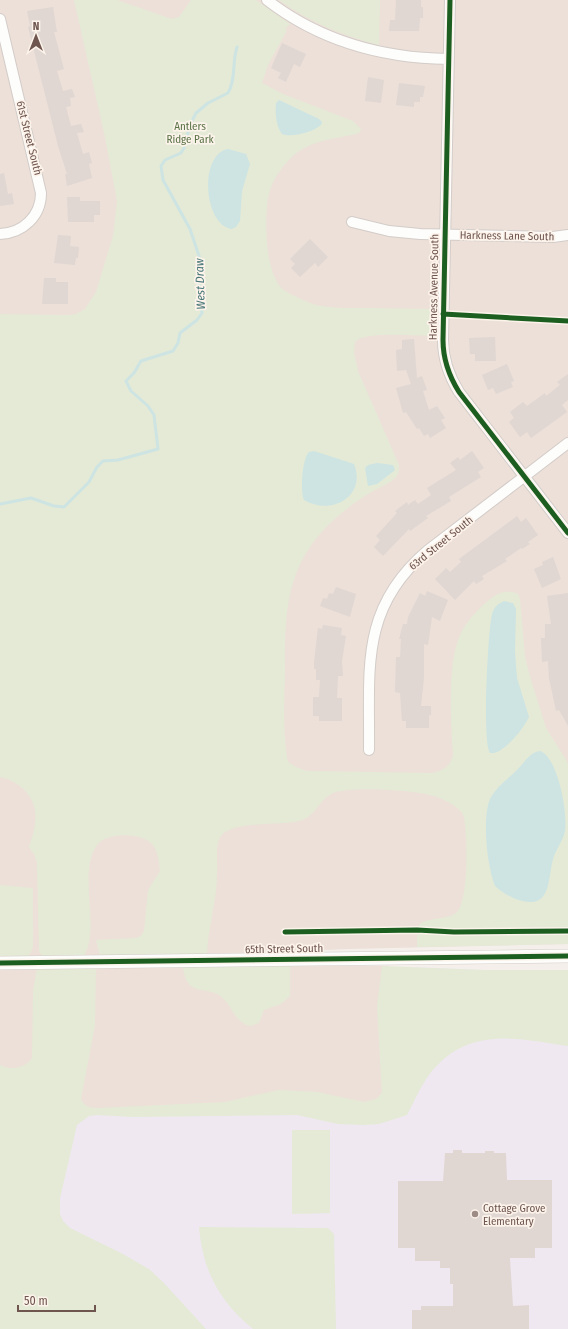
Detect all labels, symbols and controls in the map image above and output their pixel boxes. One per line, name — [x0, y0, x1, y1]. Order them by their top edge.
north arrow — [16, 16, 56, 56]
text: N — [33, 20, 39, 33]
street label: 61st Street South — [13, 99, 45, 177]
park label: Antlers Ridge Park — [166, 120, 214, 146]
street label: Harkness Lane South — [460, 229, 554, 243]
street label: Harkness Avenue South — [427, 234, 441, 340]
water label: West Draw — [192, 258, 208, 310]
street label: 63rd Street South — [406, 513, 476, 573]
street label: 65th Street South — [245, 942, 323, 956]
place label: Cottage Grove Elementary — [483, 1202, 545, 1228]
marker: Cottage Grove Elementary — [470, 1209, 480, 1219]
scale bar — [18, 1287, 95, 1313]
text: 50 m — [24, 1294, 48, 1308]

